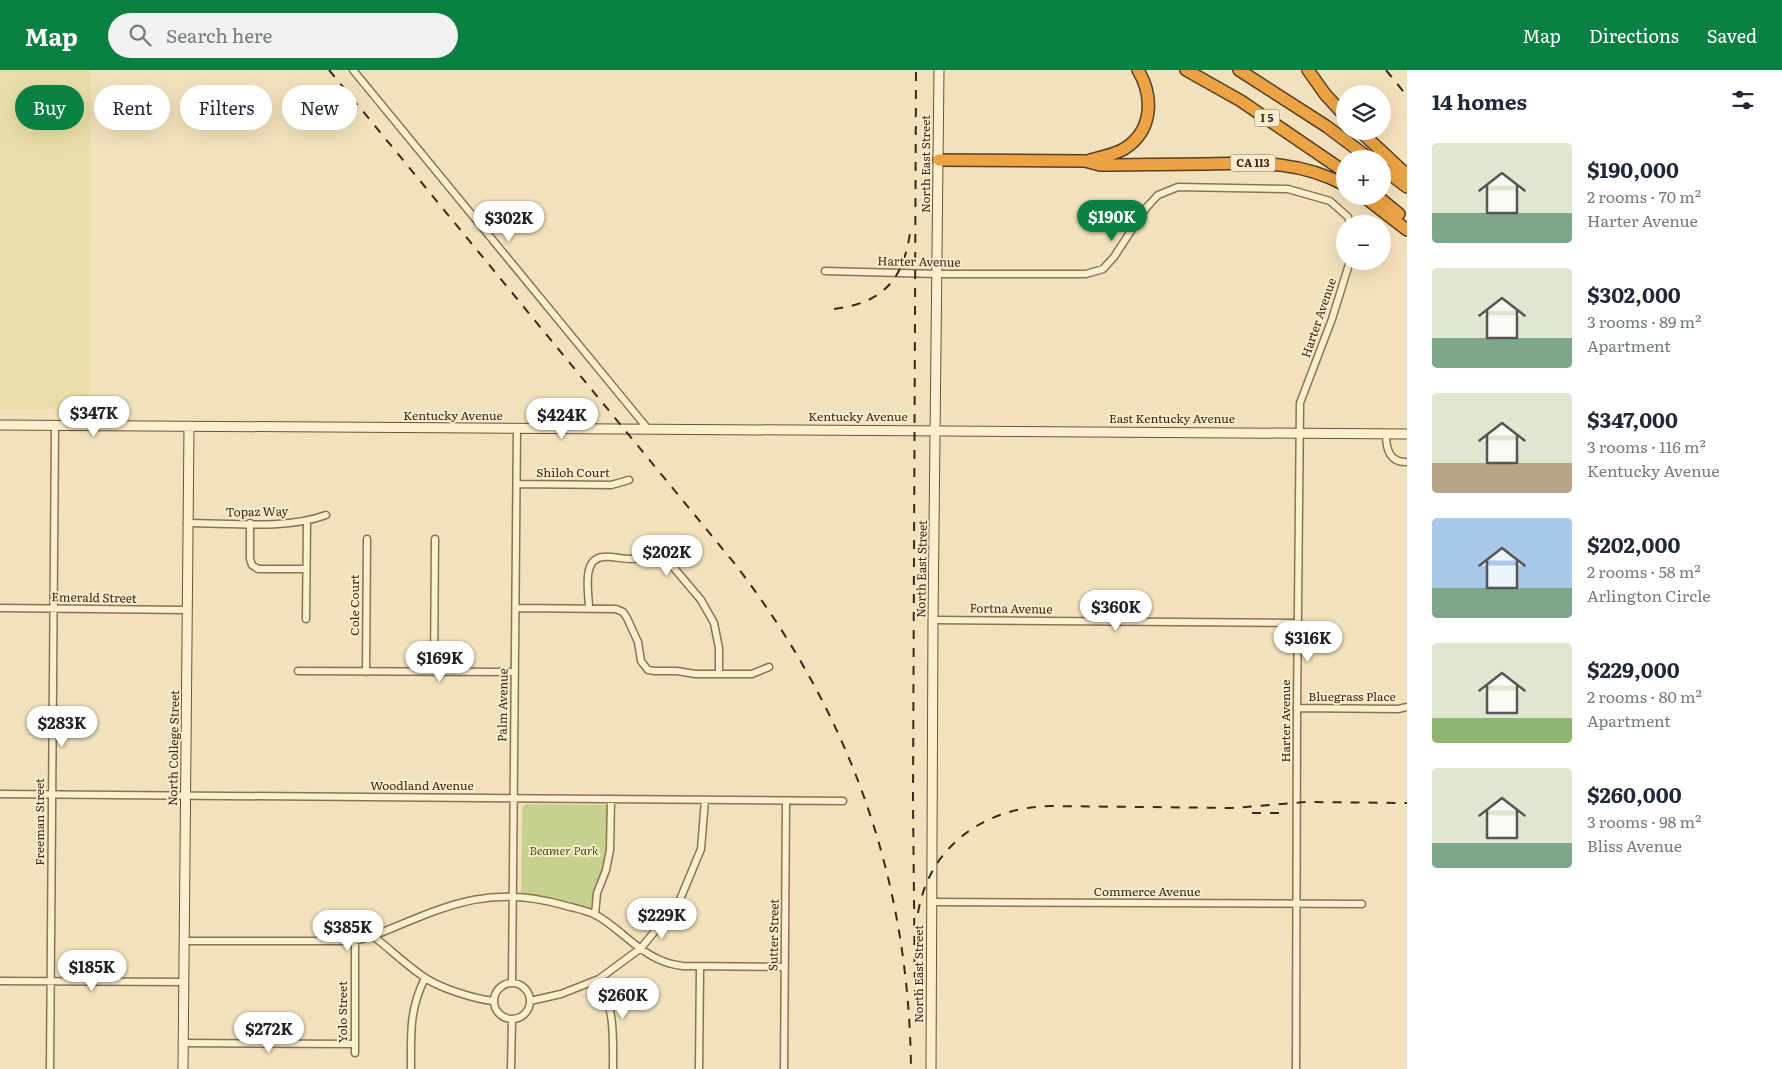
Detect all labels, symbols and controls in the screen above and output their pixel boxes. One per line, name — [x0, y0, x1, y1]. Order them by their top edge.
search box — [108, 13, 458, 58]
text: Map — [25, 18, 78, 53]
icon: search — [126, 21, 154, 49]
text: Search here — [166, 21, 272, 49]
text: Map — [1523, 22, 1561, 49]
text: Directions — [1589, 22, 1679, 49]
text: Saved — [1707, 22, 1757, 49]
chip: Buy — [15, 85, 84, 130]
chip: Rent — [94, 85, 170, 130]
chip: Filters — [180, 85, 272, 130]
chip: New — [282, 85, 357, 130]
map controls — [1336, 85, 1391, 270]
button: layers — [1336, 85, 1391, 140]
text: 14 homes — [1432, 85, 1527, 116]
icon: filters — [1729, 86, 1757, 114]
road number: I 5 — [1254, 110, 1280, 126]
street label: North East Street — [916, 115, 934, 213]
button: + — [1336, 150, 1391, 205]
text: $190,000 — [1587, 153, 1679, 184]
road number: CA 113 — [1230, 155, 1276, 172]
icon: home — [1472, 163, 1532, 223]
text: 2 rooms · 70 m² — [1587, 184, 1701, 208]
pin: $302K — [474, 200, 544, 243]
pin: $190K — [1077, 200, 1147, 242]
text: $190K — [1088, 204, 1136, 228]
text: $302K — [484, 205, 534, 229]
text: Harter Avenue — [1587, 208, 1698, 232]
button: − — [1336, 215, 1391, 270]
street label: Harter Avenue — [877, 251, 961, 271]
street label: Harter Avenue — [1296, 275, 1340, 360]
text: $302,000 — [1587, 278, 1681, 309]
icon: home — [1472, 288, 1532, 348]
text: 3 rooms · 89 m² — [1587, 309, 1701, 333]
text: Apartment — [1587, 333, 1671, 357]
pin: $347K — [59, 396, 129, 438]
pin: $424K — [527, 398, 597, 440]
text: $347K — [70, 400, 118, 424]
text: $424K — [537, 402, 587, 426]
text: $347,000 — [1587, 403, 1678, 434]
street label: Kentucky Avenue — [403, 406, 503, 424]
street label: Kentucky Avenue — [808, 407, 908, 425]
street label: East Kentucky Avenue — [1109, 409, 1235, 427]
icon: home — [1472, 413, 1532, 473]
text: 3 rooms · 116 m² — [1587, 434, 1706, 458]
text: Kentucky Avenue — [1587, 458, 1720, 482]
street label: Shiloh Court — [536, 463, 610, 481]
street label: Topaz Way — [225, 501, 289, 521]
street label: North East Street — [911, 520, 931, 618]
text: $202,000 — [1587, 528, 1680, 559]
pin: $202K — [632, 534, 702, 577]
icon: home — [1472, 538, 1532, 598]
text: $202K — [643, 539, 691, 563]
text: 2 rooms · 58 m² — [1587, 559, 1701, 583]
street label: Cole Court — [345, 574, 363, 636]
text: Arlington Circle — [1587, 583, 1711, 607]
street label: Emerald Street — [51, 587, 137, 607]
pin: $360K — [1081, 590, 1151, 632]
text: $360K — [1091, 594, 1141, 618]
street label: Fortna Avenue — [969, 598, 1053, 618]
pin: $316K — [1273, 620, 1343, 663]
text: $316K — [1285, 625, 1331, 649]
pin: $169K — [405, 640, 475, 683]
text: $169K — [416, 645, 464, 669]
text: $229,000 — [1587, 653, 1680, 684]
icon: home — [1472, 663, 1532, 723]
street label: Palm Avenue — [492, 668, 512, 742]
street label: Harter Avenue — [1276, 679, 1294, 763]
text: 2 rooms · 80 m² — [1587, 684, 1702, 708]
street label: Bluegrass Place — [1308, 687, 1396, 705]
street label: North College Street — [163, 690, 183, 806]
pin: $283K — [27, 706, 97, 748]
text: Apartment — [1587, 708, 1671, 732]
text: $283K — [38, 710, 86, 734]
street label: Woodland Avenue — [370, 776, 474, 794]
street label: Freeman Street — [30, 778, 48, 866]
text: $260,000 — [1587, 778, 1682, 809]
icon: home — [1472, 788, 1532, 848]
text: 3 rooms · 98 m² — [1587, 809, 1701, 833]
text: Bliss Avenue — [1587, 833, 1682, 857]
park label: Beamer Park — [529, 841, 599, 859]
street label: Commerce Avenue — [1094, 882, 1200, 900]
pin: $229K — [627, 898, 697, 940]
street label: Sutter Street — [763, 898, 783, 971]
text: $229K — [638, 902, 686, 926]
pin: $385K — [313, 910, 383, 952]
text: $385K — [323, 914, 373, 938]
street label: North East Street — [909, 925, 927, 1023]
pin: $185K — [57, 950, 127, 992]
text: $185K — [69, 954, 115, 978]
pin: $260K — [588, 978, 658, 1020]
street label: Yolo Street — [333, 981, 351, 1043]
text: $260K — [598, 982, 648, 1006]
pin: $272K — [234, 1012, 304, 1054]
text: $272K — [245, 1016, 293, 1040]

